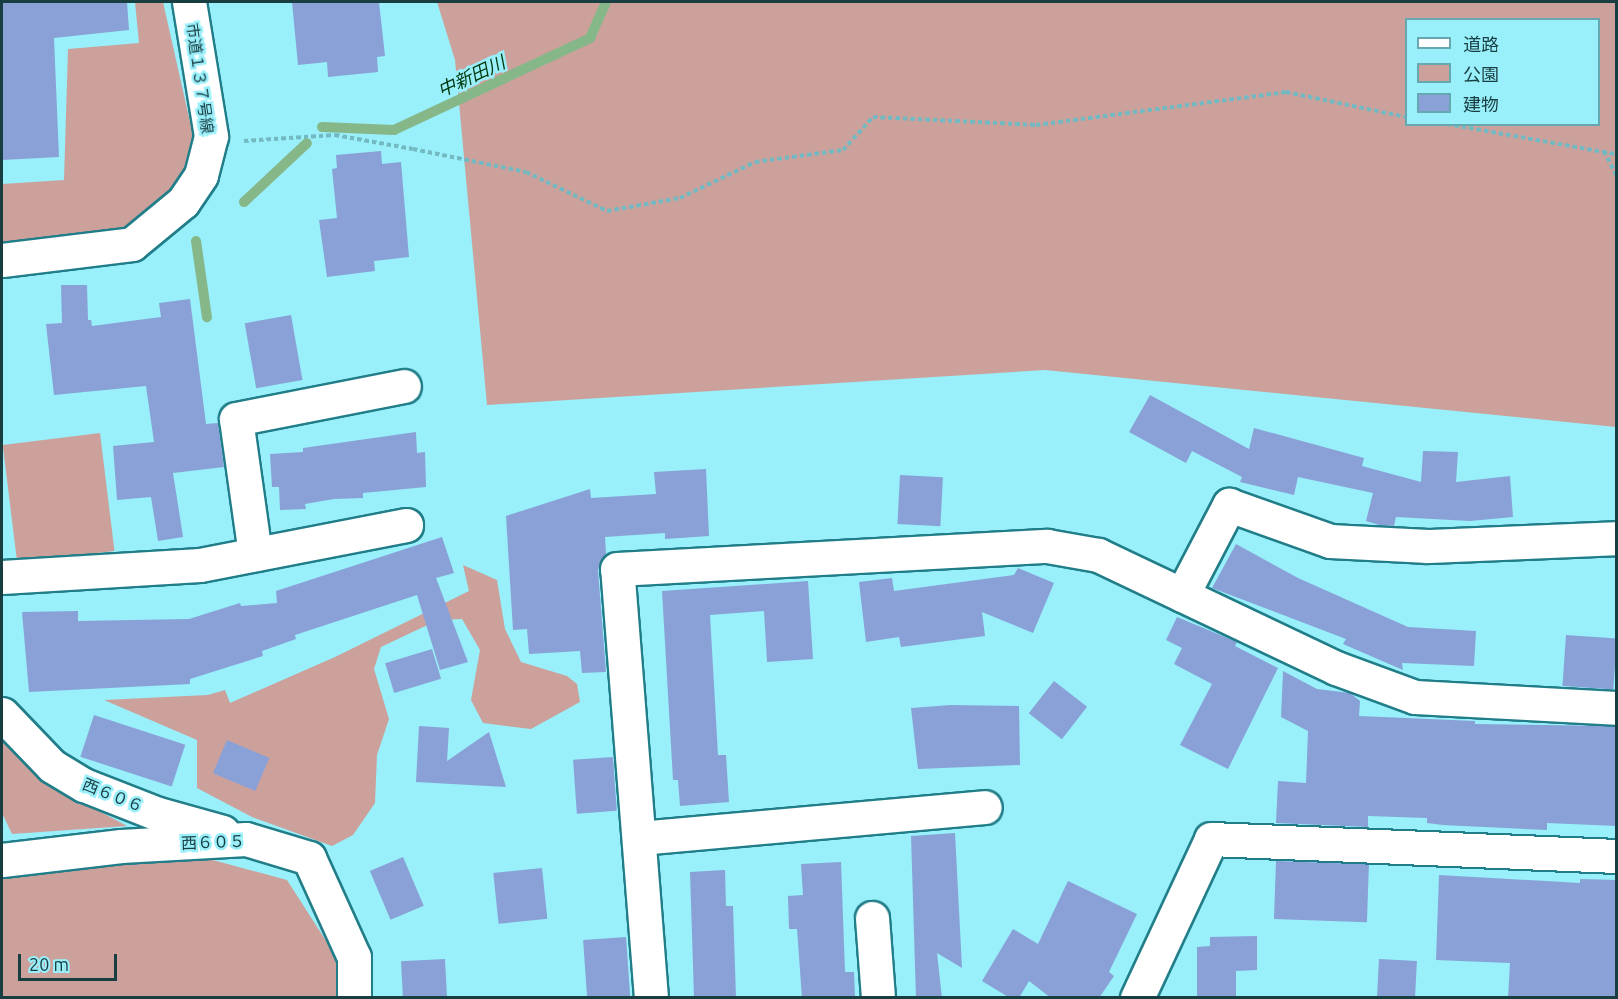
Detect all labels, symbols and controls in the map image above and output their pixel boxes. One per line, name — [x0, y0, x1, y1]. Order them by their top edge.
legend — [1405, 18, 1600, 126]
street label: 市道１３７号線 — [183, 21, 217, 135]
text: 道路 — [1463, 34, 1499, 54]
water label: 中新田川 — [434, 51, 508, 101]
text: 公園 — [1463, 64, 1499, 84]
text: 建物 — [1463, 94, 1499, 114]
street label: 西６０６ — [80, 774, 146, 816]
street label: 西６０５ — [181, 831, 245, 853]
scale bar — [21, 942, 120, 980]
text: 20 m — [29, 954, 69, 974]

